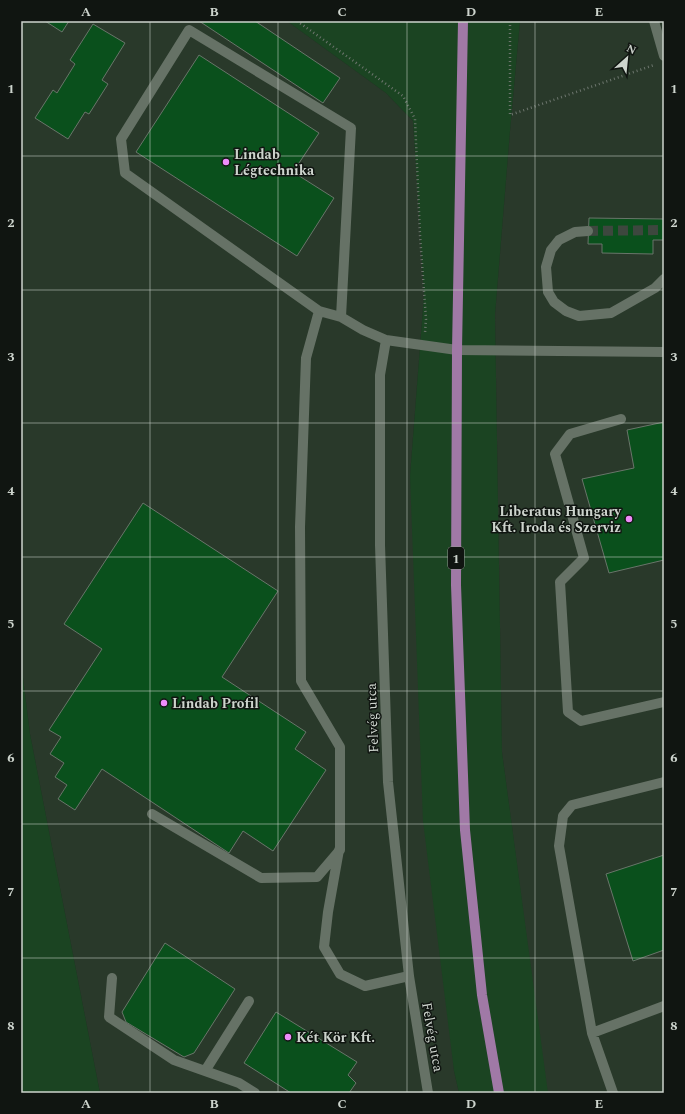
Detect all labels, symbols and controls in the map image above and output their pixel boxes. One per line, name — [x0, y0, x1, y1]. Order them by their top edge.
text: A — [81, 2, 91, 22]
text: B — [209, 2, 219, 22]
text: C — [337, 2, 347, 22]
text: D — [466, 2, 476, 22]
text: E — [595, 2, 604, 22]
north arrow — [607, 38, 647, 78]
text: N — [623, 40, 639, 59]
text: 1 — [7, 79, 15, 99]
text: 1 — [670, 79, 678, 99]
place label: Lindab Légtechnika — [234, 144, 315, 181]
marker: Lindab Légtechnika — [221, 157, 231, 167]
text: 2 — [7, 213, 15, 233]
text: 2 — [670, 213, 678, 233]
text: 3 — [7, 347, 15, 367]
text: 3 — [670, 347, 678, 367]
text: 4 — [7, 481, 15, 501]
text: 4 — [670, 481, 678, 501]
place label: Liberatus Hungary Kft. Iroda és Szerviz — [491, 501, 622, 538]
marker: Liberatus Hungary Kft. Iroda és Szerviz — [624, 514, 634, 524]
road number: 1 — [448, 547, 464, 569]
text: 5 — [7, 614, 15, 634]
text: 5 — [670, 614, 678, 634]
street label: Felvég utca — [361, 682, 384, 753]
place label: Lindab Profil — [172, 693, 259, 714]
marker: Lindab Profil — [159, 698, 169, 708]
text: 6 — [7, 748, 15, 768]
text: 6 — [670, 748, 678, 768]
text: 7 — [7, 882, 15, 902]
text: 7 — [670, 882, 678, 902]
street label: Felvég utca — [416, 1001, 449, 1074]
text: 8 — [7, 1016, 15, 1036]
text: 8 — [670, 1016, 678, 1036]
place label: Két Kör Kft. — [296, 1027, 375, 1048]
marker: Két Kör Kft. — [283, 1032, 293, 1042]
text: A — [81, 1094, 91, 1114]
text: B — [209, 1094, 219, 1114]
text: C — [337, 1094, 347, 1114]
text: D — [466, 1094, 476, 1114]
text: E — [595, 1094, 604, 1114]

